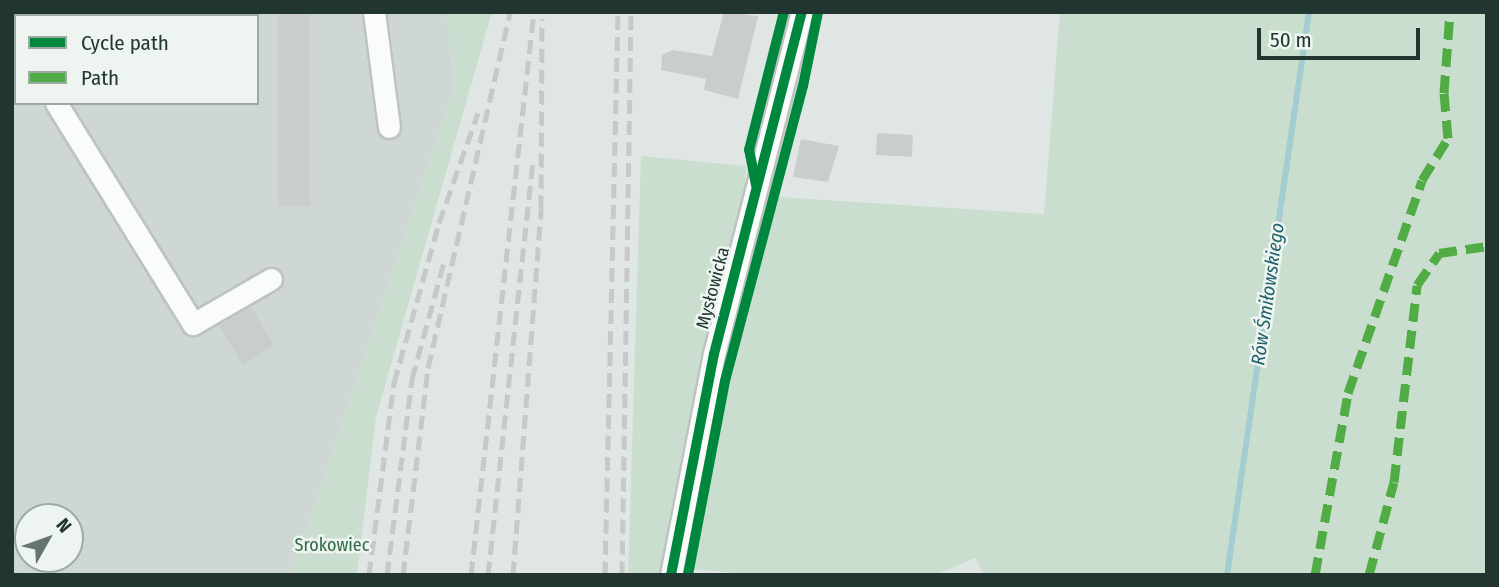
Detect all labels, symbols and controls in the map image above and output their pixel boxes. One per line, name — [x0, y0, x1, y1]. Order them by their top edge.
legend — [14, 14, 259, 105]
scale bar — [1261, 14, 1424, 58]
text: 50 m — [1270, 27, 1312, 53]
text: Cycle path — [81, 30, 169, 56]
text: Path — [81, 65, 119, 91]
water label: Rów Śmiłowskiego — [1247, 221, 1289, 367]
street label: Mysłowicka — [692, 245, 734, 331]
north arrow — [14, 503, 84, 573]
text: N — [51, 514, 76, 537]
park label: Srokowiec — [295, 534, 369, 556]

